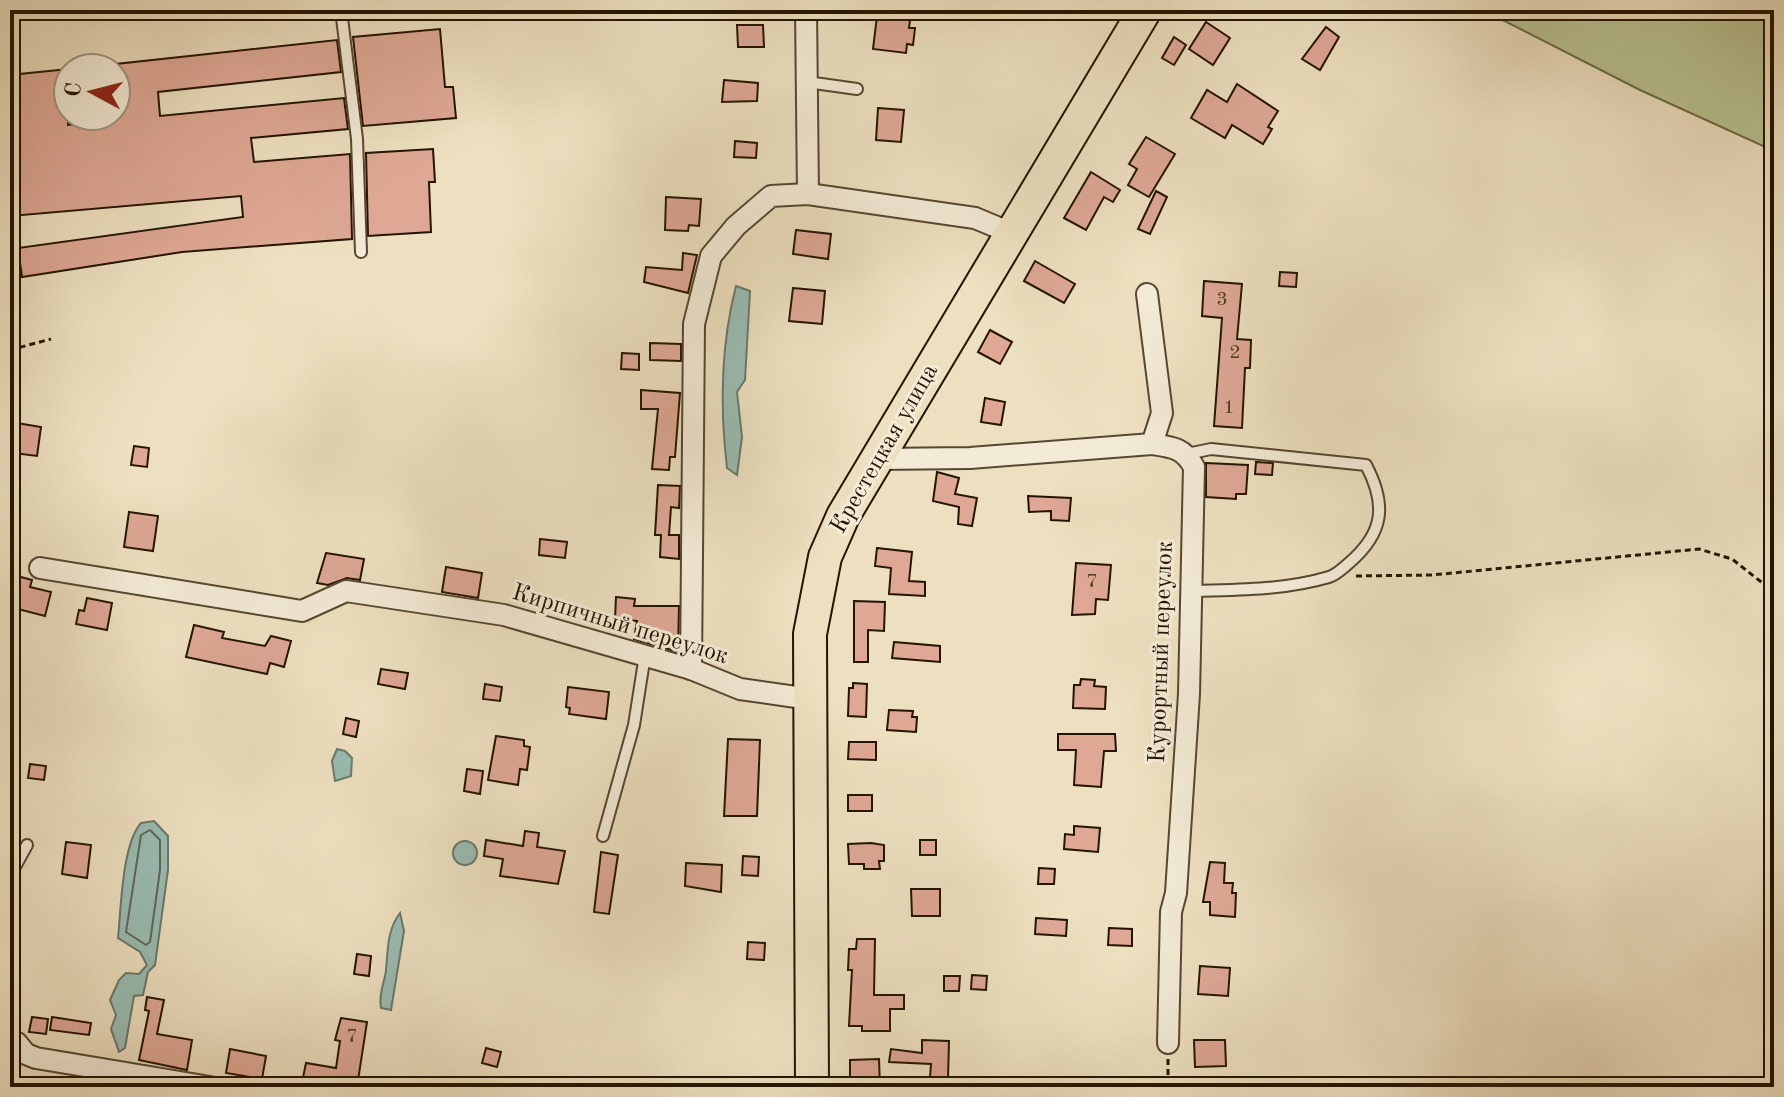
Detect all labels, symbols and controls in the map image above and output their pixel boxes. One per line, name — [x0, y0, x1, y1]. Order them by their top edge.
north arrow — [52, 52, 132, 132]
text: С — [62, 81, 86, 98]
house number: 3 — [1216, 290, 1228, 310]
house number: 2 — [1229, 343, 1241, 363]
street label: Крестецкая улица — [827, 360, 943, 538]
house number: 1 — [1223, 398, 1235, 418]
street label: Курортный переулок — [1146, 541, 1178, 763]
house number: 7 — [1086, 572, 1098, 592]
street label: Кирпичный переулок — [509, 581, 731, 669]
house number: 7 — [346, 1027, 358, 1047]

